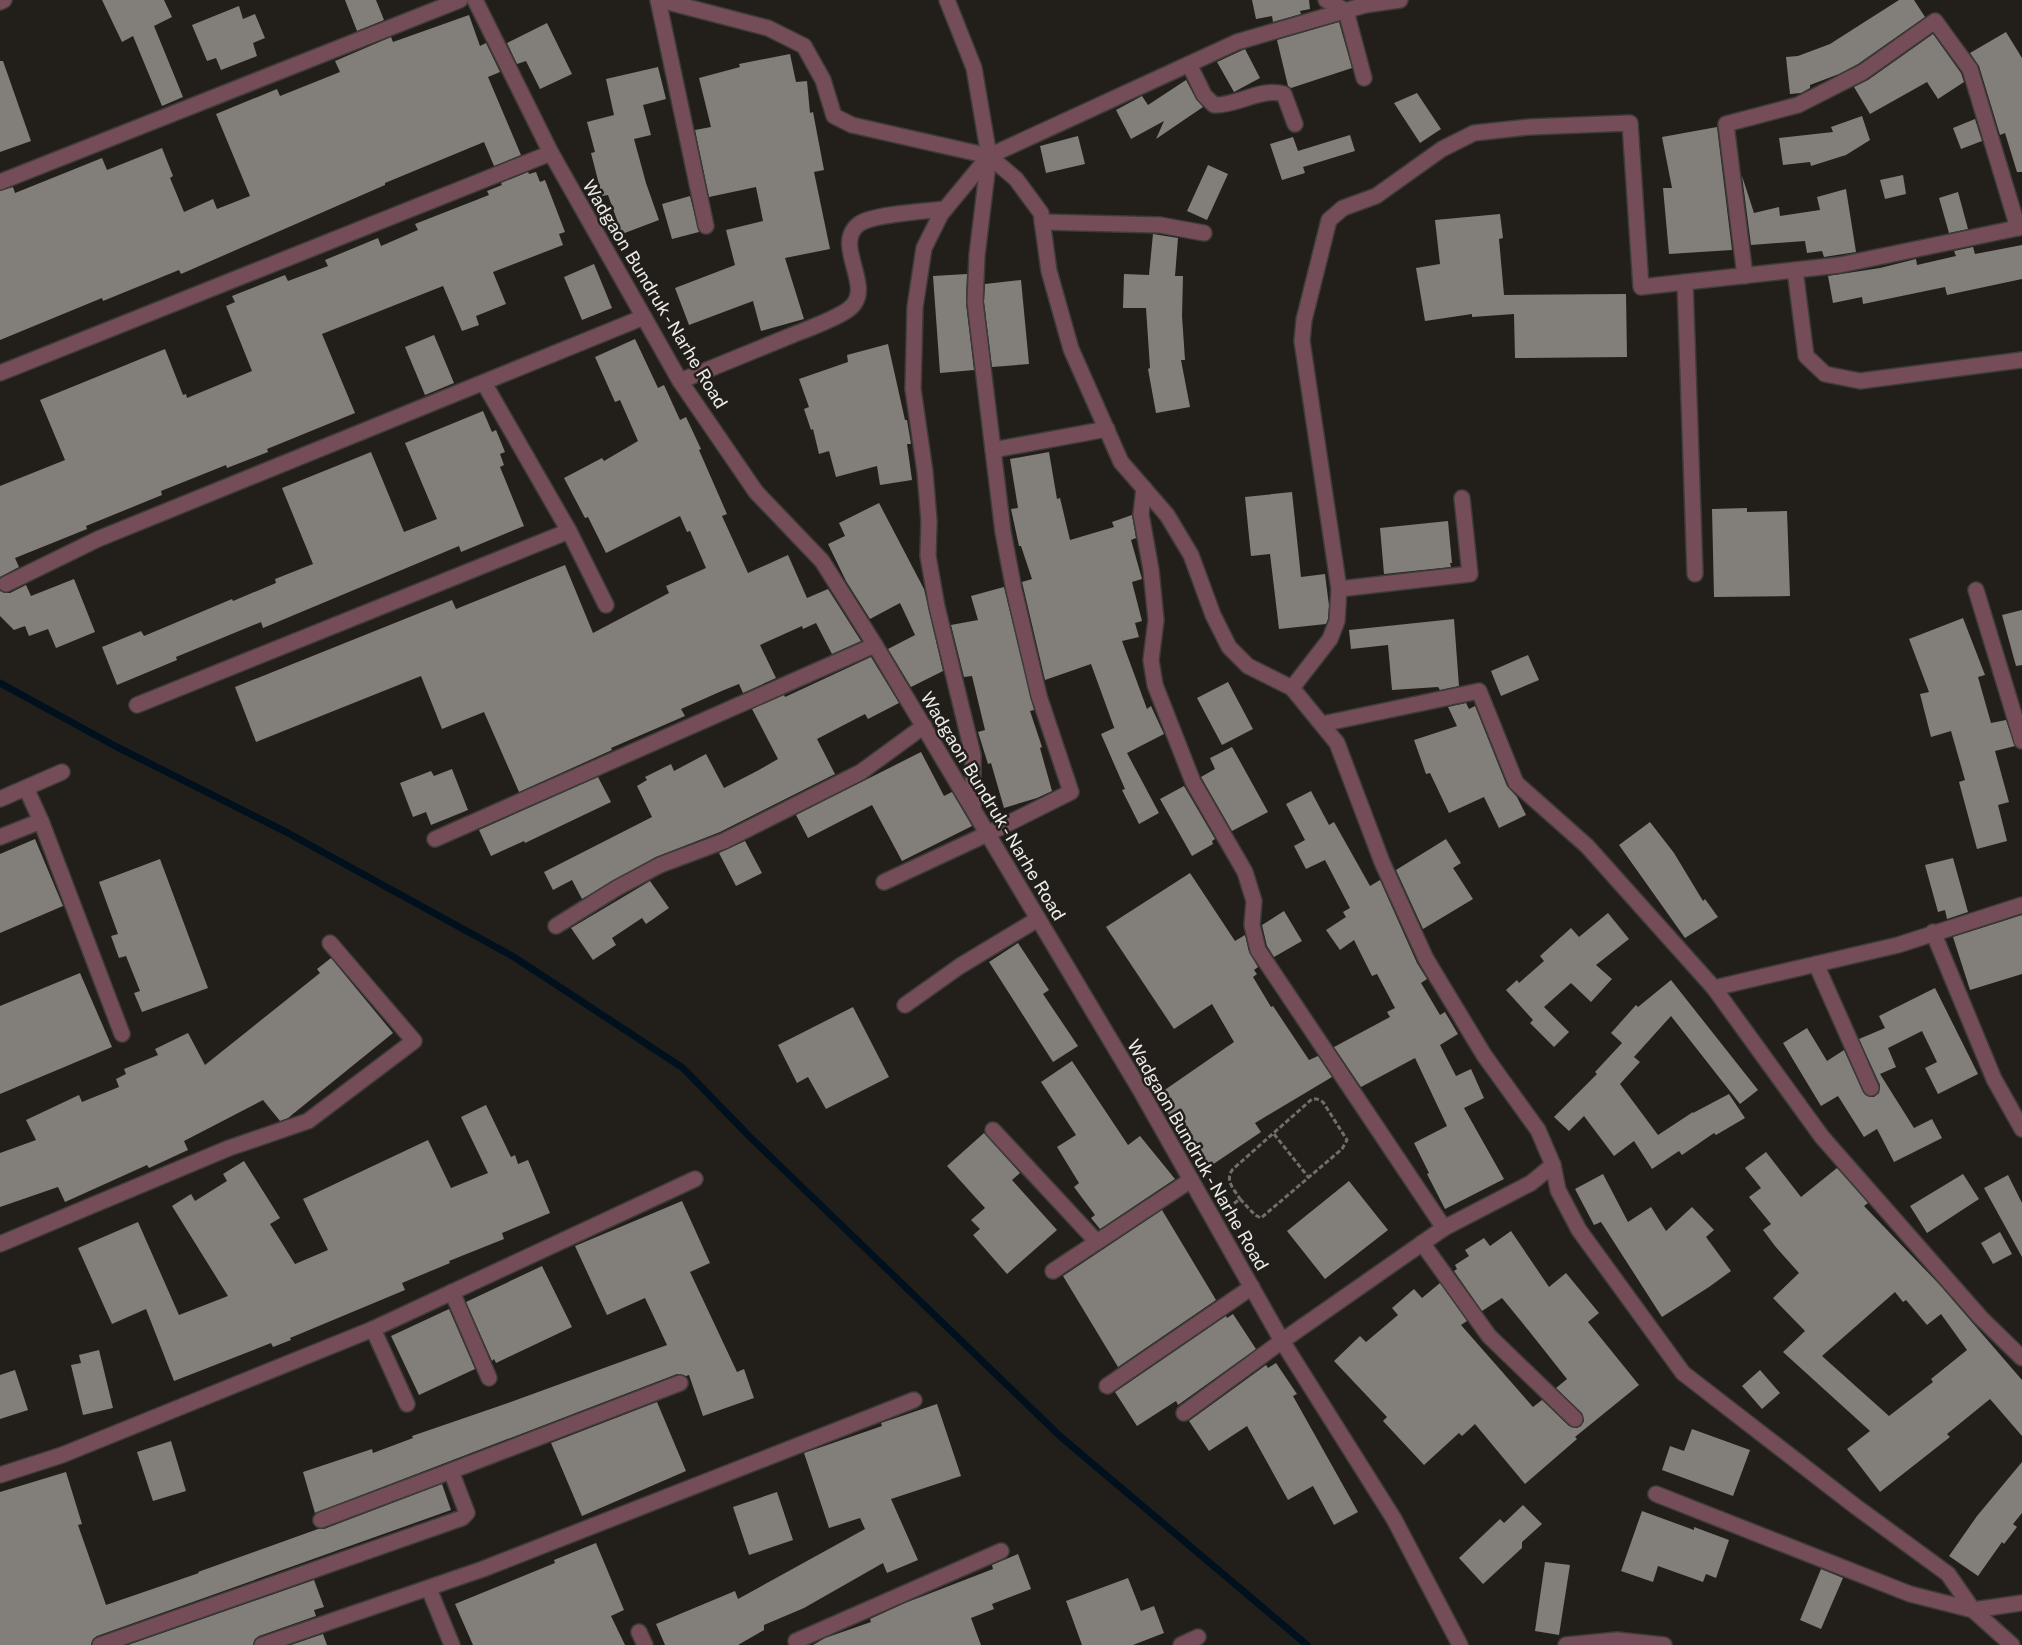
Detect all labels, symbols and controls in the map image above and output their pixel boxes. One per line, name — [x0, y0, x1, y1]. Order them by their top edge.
street label: Wadgaon Bundruk - Narhe Road — [578, 176, 732, 412]
street label: Wadgaon Bundruk - Narhe Road — [916, 688, 1070, 924]
street label: Wadgaon Bundruk - Narhe Road — [1123, 1036, 1273, 1274]

